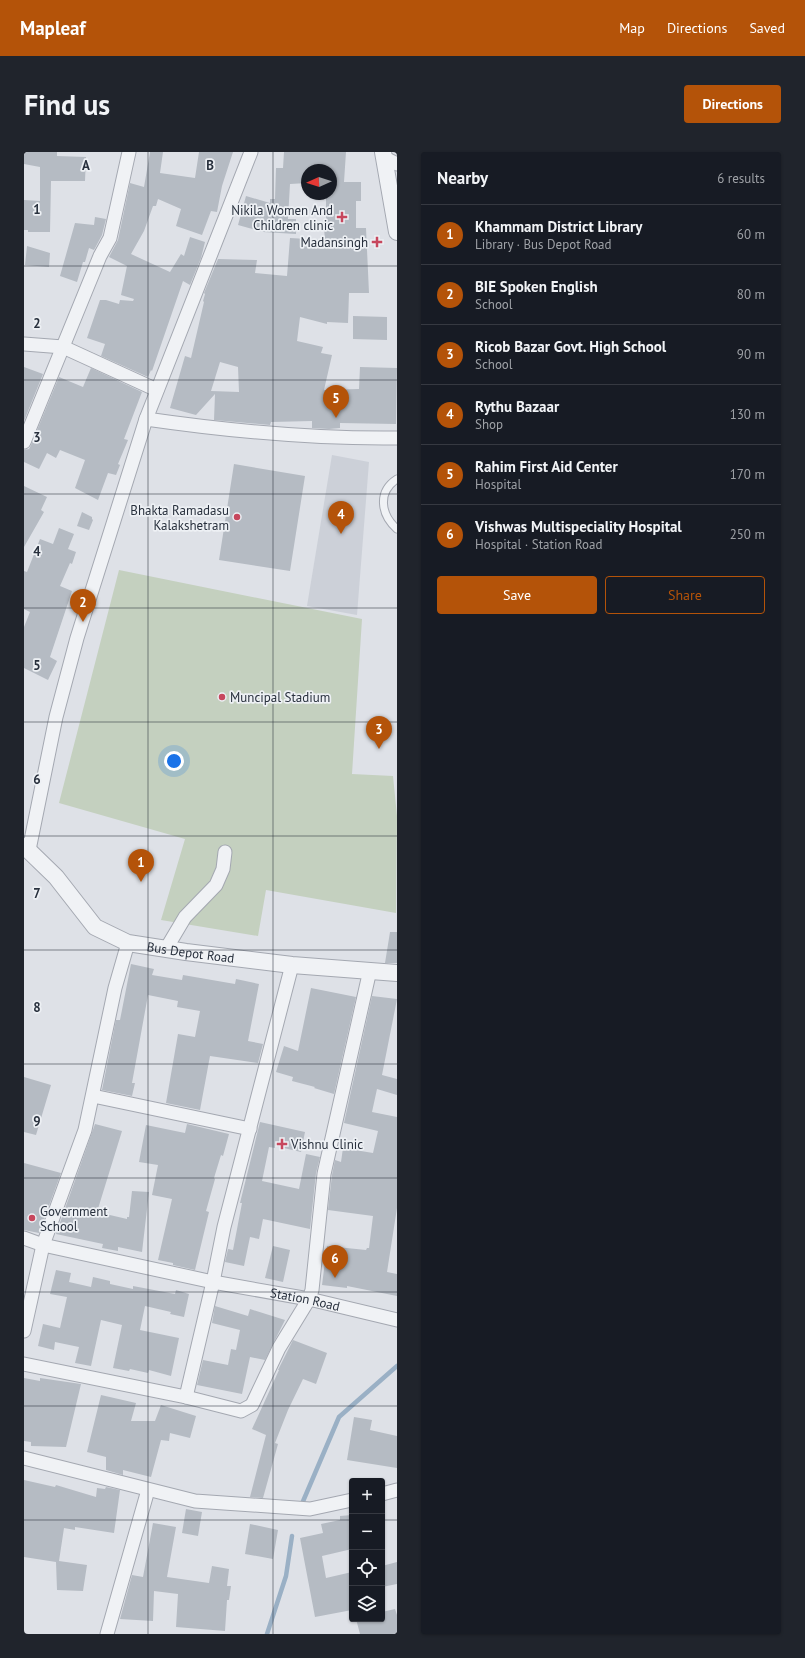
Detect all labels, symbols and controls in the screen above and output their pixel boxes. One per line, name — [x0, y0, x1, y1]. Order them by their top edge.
text: Mapleaf — [20, 16, 86, 40]
text: Map — [619, 19, 645, 37]
text: Directions — [667, 19, 727, 37]
text: Saved — [749, 19, 785, 37]
button: Directions — [684, 85, 781, 123]
text: Find us — [24, 86, 110, 123]
text: A — [82, 157, 90, 174]
text: B — [206, 157, 214, 174]
north arrow — [301, 164, 337, 200]
text: Nearby — [437, 167, 488, 189]
text: 6 results — [717, 170, 765, 187]
text: 1 — [33, 201, 41, 218]
place label: Nikila Women And Children clinic — [231, 202, 333, 234]
marker: Nikila Women And Children clinic — [336, 211, 348, 223]
text: Khammam District Library — [475, 217, 642, 236]
text: 1 — [446, 226, 454, 243]
text: 60 m — [737, 226, 765, 243]
place label: Madansingh — [301, 234, 368, 251]
marker: Madansingh — [371, 236, 383, 248]
text: Library · Bus Depot Road — [475, 236, 612, 253]
text: BIE Spoken English — [475, 277, 598, 296]
text: 2 — [446, 286, 454, 303]
text: 80 m — [737, 286, 765, 303]
text: School — [475, 296, 513, 313]
text: 2 — [33, 315, 41, 332]
text: Ricob Bazar Govt. High School — [475, 337, 666, 356]
text: 3 — [446, 346, 454, 363]
text: 90 m — [737, 346, 765, 363]
text: School — [475, 356, 513, 373]
pin: 5 — [323, 385, 349, 418]
text: Rythu Bazaar — [475, 397, 559, 416]
text: 4 — [446, 406, 454, 423]
text: 130 m — [730, 406, 765, 423]
text: Shop — [475, 416, 503, 433]
text: 3 — [33, 429, 41, 446]
text: Rahim First Aid Center — [475, 457, 618, 476]
text: 5 — [446, 466, 454, 483]
text: 170 m — [730, 466, 765, 483]
text: Hospital — [475, 476, 521, 493]
pin: 4 — [328, 501, 354, 534]
place label: Bhakta Ramadasu Kalakshetram — [130, 502, 229, 534]
marker: Bhakta Ramadasu Kalakshetram — [232, 512, 242, 522]
text: Vishwas Multispeciality Hospital — [475, 517, 682, 536]
text: 6 — [446, 526, 454, 543]
text: 250 m — [730, 526, 765, 543]
text: Hospital · Station Road — [475, 536, 602, 553]
text: 4 — [33, 543, 41, 560]
button: Save — [437, 576, 597, 614]
button: Share — [605, 576, 765, 614]
pin: 2 — [70, 589, 96, 622]
text: 5 — [33, 657, 41, 674]
place label: Muncipal Stadium — [230, 689, 330, 706]
marker: Muncipal Stadium — [217, 692, 227, 702]
pin: 3 — [366, 716, 392, 749]
your location — [164, 751, 184, 771]
text: 6 — [33, 771, 41, 788]
pin: 1 — [128, 849, 154, 882]
text: 7 — [33, 885, 41, 902]
street label: Bus Depot Road — [146, 938, 235, 967]
text: 8 — [33, 999, 41, 1016]
text: 9 — [33, 1113, 41, 1130]
place label: Vishnu Clinic — [290, 1136, 363, 1153]
marker: Vishnu Clinic — [276, 1138, 288, 1150]
place label: Government School — [40, 1203, 108, 1235]
marker: Government School — [27, 1213, 37, 1223]
pin: 6 — [322, 1245, 348, 1278]
street label: Station Road — [269, 1284, 342, 1315]
map controls — [349, 1478, 385, 1622]
button: + — [349, 1478, 385, 1514]
button: − — [349, 1514, 385, 1550]
button: locate — [349, 1550, 385, 1586]
button: layers — [349, 1586, 385, 1622]

